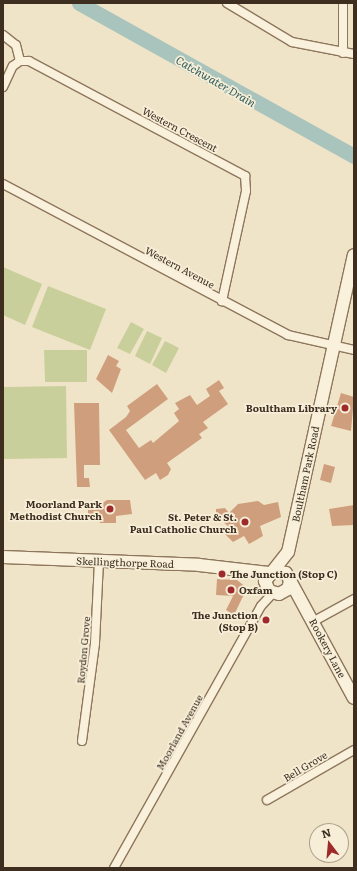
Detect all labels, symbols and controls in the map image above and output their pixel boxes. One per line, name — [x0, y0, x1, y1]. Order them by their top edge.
water label: Catchwater Drain — [174, 53, 258, 109]
street label: Western Crescent — [140, 104, 220, 154]
street label: Western Avenue — [143, 244, 217, 290]
place label: Boultham Library — [246, 402, 337, 414]
marker: Boultham Library — [340, 403, 350, 413]
street label: Boultham Park Road — [289, 425, 321, 523]
place label: Moorland Park Methodist Church — [10, 497, 102, 520]
marker: Moorland Park Methodist Church — [105, 504, 115, 514]
place label: St. Peter & St. Paul Catholic Church — [130, 510, 237, 534]
marker: St. Peter & St. Paul Catholic Church — [240, 517, 250, 527]
street label: Skellingthorpe Road — [76, 554, 174, 570]
place label: The Junction (Stop C) — [230, 568, 337, 580]
marker: The Junction (Stop C) — [217, 569, 227, 579]
place label: Oxfam — [239, 584, 273, 596]
marker: Oxfam — [226, 585, 236, 595]
place label: The Junction (Stop B) — [192, 608, 258, 632]
marker: The Junction (Stop B) — [261, 615, 271, 625]
street label: Roydon Grove — [74, 616, 92, 684]
street label: Rookery Lane — [307, 616, 349, 680]
street label: Moorland Avenue — [153, 692, 205, 772]
street label: Bell Grove — [281, 748, 329, 784]
north arrow — [309, 823, 349, 863]
text: N — [319, 823, 333, 841]

